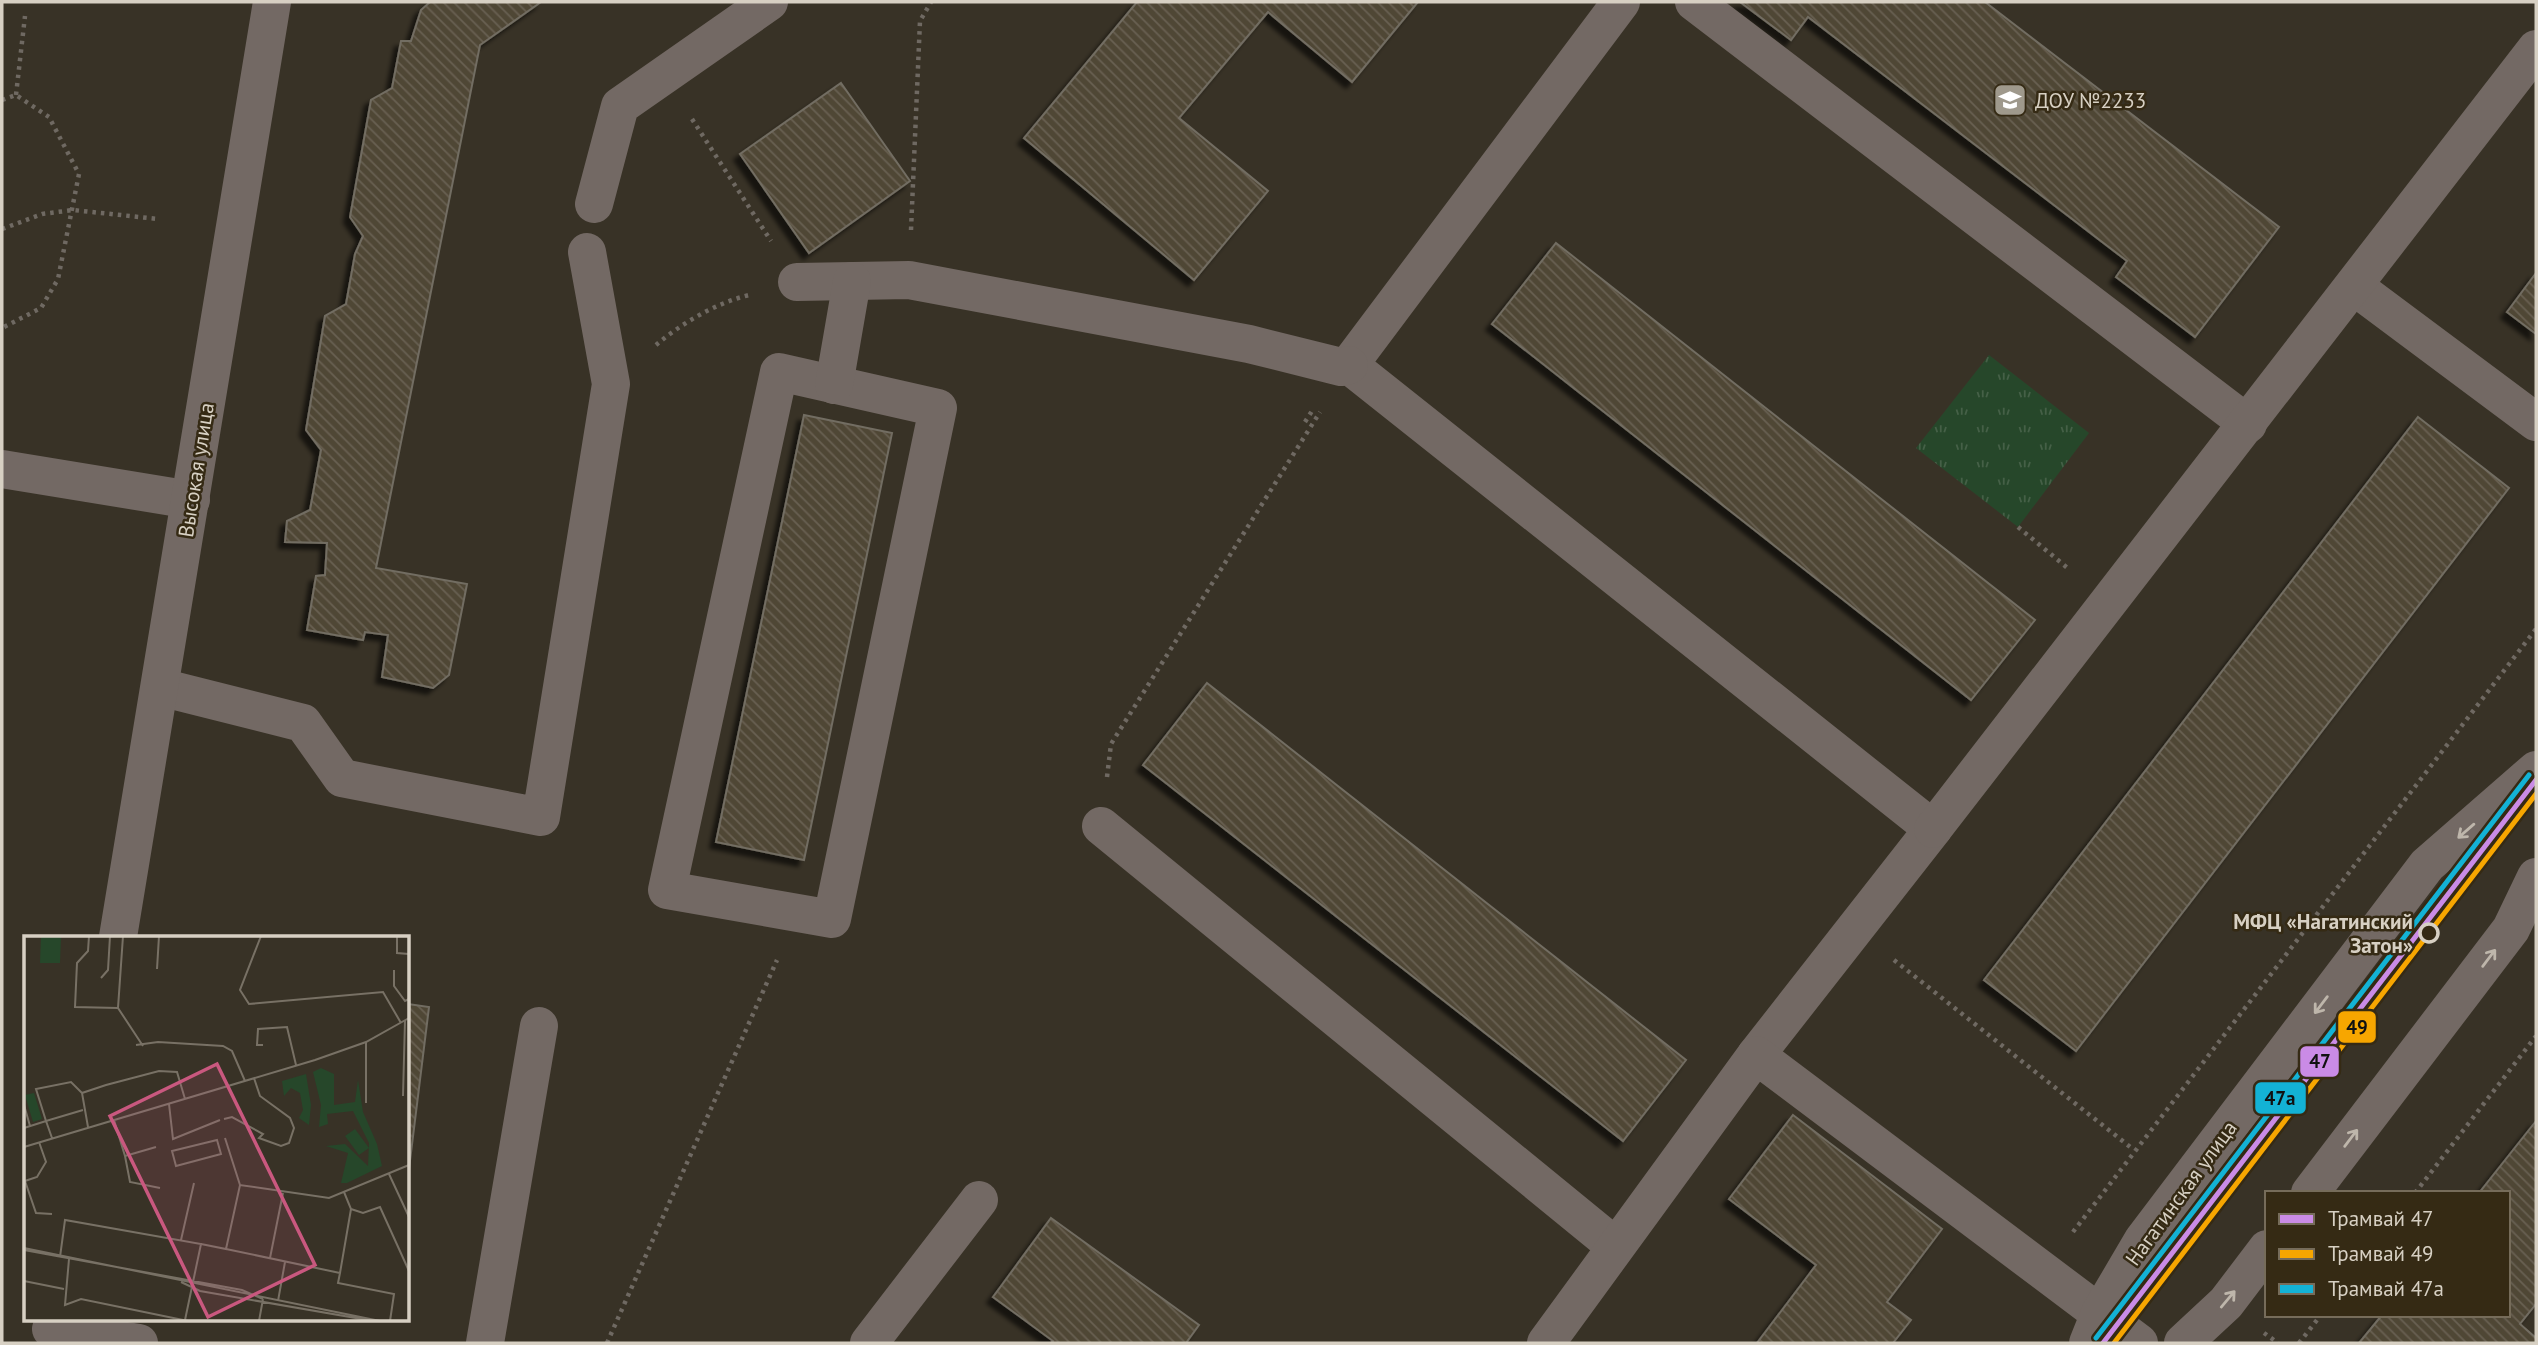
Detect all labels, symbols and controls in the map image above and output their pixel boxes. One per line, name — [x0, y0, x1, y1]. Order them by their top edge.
school or university icon: ДОУ №2233 — [1991, 81, 2029, 119]
place label: ДОУ №2233 — [2035, 87, 2146, 114]
street label: Высокая улица — [172, 401, 220, 539]
one-way arrow — [2458, 823, 2476, 839]
place label: МФЦ «Нагатинский Затон» — [2233, 908, 2413, 959]
marker: МФЦ «Нагатинский Затон» — [2419, 923, 2439, 943]
inset map — [24, 936, 410, 1320]
one-way arrow — [2482, 949, 2497, 967]
one-way arrow — [2314, 995, 2328, 1014]
line badge: 49 — [2337, 1010, 2377, 1044]
text: 49 — [2346, 1015, 2368, 1039]
line badge: 47 — [2299, 1045, 2340, 1078]
text: 47 — [2309, 1049, 2331, 1073]
line badge: 47а — [2254, 1081, 2307, 1115]
text: 47а — [2265, 1086, 2295, 1110]
street label: Нагатинская улица — [2119, 1115, 2243, 1271]
one-way arrow — [2344, 1130, 2359, 1148]
legend — [2265, 1191, 2510, 1317]
text: Трамвай 47 — [2328, 1205, 2434, 1232]
text: Трамвай 49 — [2328, 1240, 2434, 1267]
text: Трамвай 47а — [2328, 1275, 2444, 1302]
one-way arrow — [2220, 1290, 2236, 1308]

